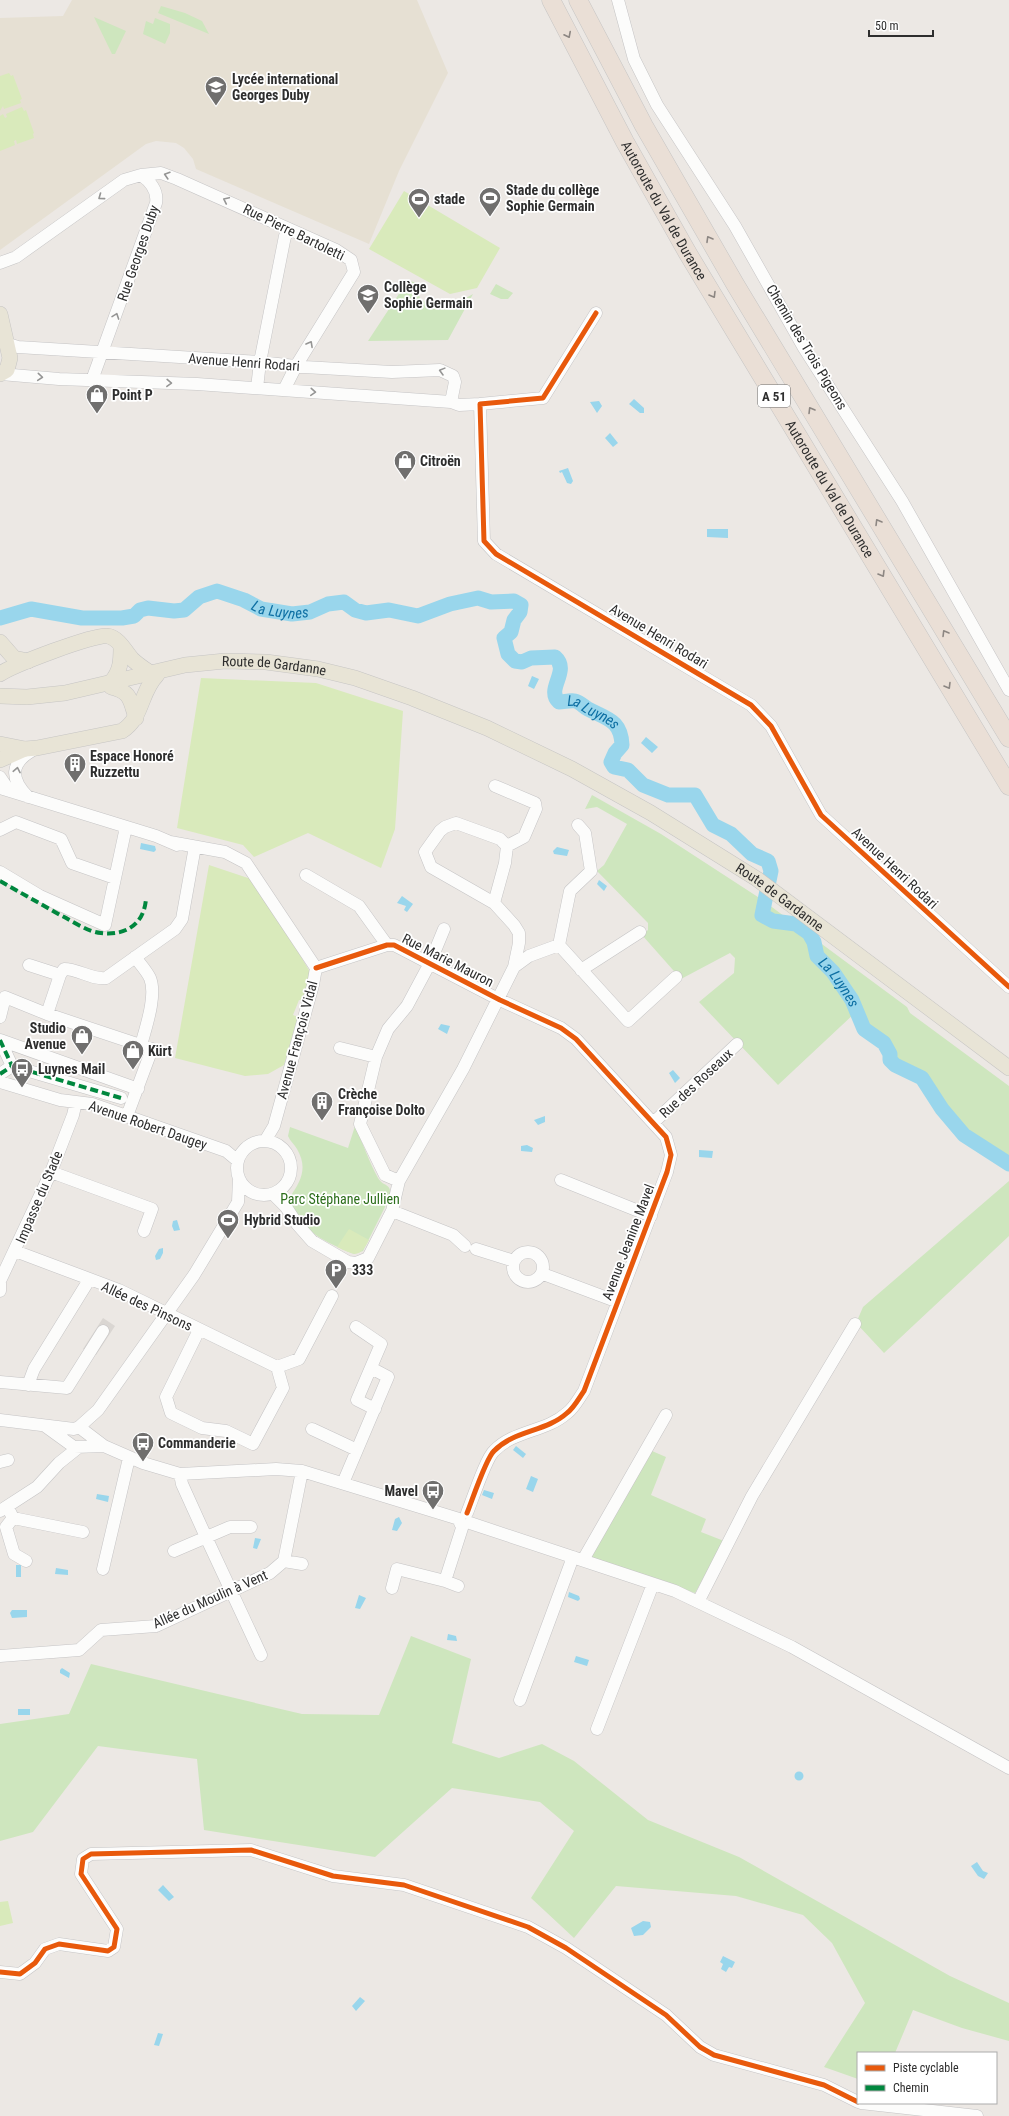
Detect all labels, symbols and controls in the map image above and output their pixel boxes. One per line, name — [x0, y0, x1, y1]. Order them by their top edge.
scale bar — [869, 12, 933, 38]
text: 50 m — [875, 19, 899, 33]
one-way arrow — [563, 31, 571, 38]
place label: Lycée international Georges Duby — [232, 71, 338, 103]
school or university icon: Lycée international Georges Duby — [203, 74, 229, 107]
street label: Autoroute du Val de Durance — [618, 138, 710, 283]
one-way arrow — [163, 171, 170, 180]
place label: Stade du collège Sophie Germain — [506, 182, 600, 214]
sports icon: Stade du collège Sophie Germain — [477, 185, 503, 218]
sports icon: stade — [406, 186, 432, 219]
place label: stade — [434, 191, 465, 207]
one-way arrow — [98, 192, 105, 200]
one-way arrow — [223, 197, 231, 205]
street label: Rue Pierre Bartoletti — [241, 200, 347, 264]
street label: Rue Georges Duby — [114, 203, 162, 303]
one-way arrow — [706, 236, 713, 243]
place label: Collège Sophie Germain — [384, 279, 473, 311]
street label: Chemin des Trois Pigeons — [763, 281, 851, 413]
school or university icon: Collège Sophie Germain — [355, 282, 381, 315]
one-way arrow — [708, 291, 716, 298]
one-way arrow — [111, 313, 120, 320]
one-way arrow — [305, 341, 312, 348]
street label: Avenue Henri Rodari — [188, 350, 300, 374]
one-way arrow — [439, 368, 446, 376]
one-way arrow — [37, 372, 43, 381]
one-way arrow — [166, 379, 172, 387]
shop icon: Point P — [84, 382, 110, 415]
road number: A 51 — [758, 385, 790, 407]
place label: Point P — [112, 387, 153, 403]
one-way arrow — [310, 388, 316, 397]
one-way arrow — [809, 407, 816, 414]
street label: Autoroute du Val de Durance — [782, 417, 878, 561]
shop icon: Citroën — [392, 448, 418, 481]
place label: Citroën — [420, 453, 461, 469]
one-way arrow — [876, 519, 883, 526]
one-way arrow — [877, 570, 884, 577]
water label: La Luynes — [248, 597, 310, 623]
street label: Avenue Henri Rodari — [607, 600, 711, 672]
one-way arrow — [943, 630, 950, 637]
street label: Route de Gardanne — [222, 653, 328, 679]
one-way arrow — [944, 682, 951, 689]
water label: La Luynes — [567, 692, 624, 733]
place label: Espace Honoré Ruzzettu — [90, 748, 174, 780]
building icon: Espace Honoré Ruzzettu — [62, 751, 88, 784]
one-way arrow — [12, 766, 20, 773]
street label: Avenue Henri Rodari — [849, 824, 941, 912]
street label: Route de Gardanne — [733, 860, 827, 934]
street label: Rue Marie Mauron — [400, 930, 496, 990]
water label: La Luynes — [815, 954, 863, 1010]
street label: Avenue François Vidal — [274, 979, 320, 1101]
place label: Studio Avenue — [25, 1020, 66, 1052]
shop icon: Studio Avenue — [69, 1023, 95, 1056]
shop icon: Kürt — [120, 1038, 146, 1071]
place label: Kürt — [148, 1043, 172, 1059]
street label: Rue des Roseaux — [656, 1045, 736, 1121]
bus stop icon: Luynes Mail — [9, 1056, 35, 1089]
place label: Luynes Mail — [38, 1061, 105, 1077]
place label: Crèche Françoise Dolto — [338, 1086, 425, 1118]
building icon: Crèche Françoise Dolto — [309, 1089, 335, 1122]
street label: Avenue Robert Daugey — [87, 1097, 209, 1153]
street label: Impasse du Stade — [12, 1148, 66, 1246]
street label: Avenue Jeanine Mavel — [598, 1182, 658, 1302]
park label: Parc Stéphane Jullien — [280, 1191, 400, 1207]
sports icon: Hybrid Studio — [215, 1207, 241, 1240]
place label: Hybrid Studio — [244, 1212, 320, 1228]
parking icon: 333 — [323, 1257, 349, 1290]
place label: 333 — [352, 1262, 373, 1278]
street label: Allée des Pinsons — [99, 1278, 195, 1334]
bus stop icon: Commanderie — [130, 1430, 156, 1463]
place label: Commanderie — [158, 1435, 236, 1451]
bus stop icon: Mavel — [420, 1478, 446, 1511]
place label: Mavel — [384, 1483, 418, 1499]
street label: Allée du Moulin à Vent — [150, 1567, 270, 1631]
legend — [857, 2052, 997, 2104]
text: Piste cyclable — [893, 2061, 959, 2075]
text: Chemin — [893, 2081, 929, 2095]

